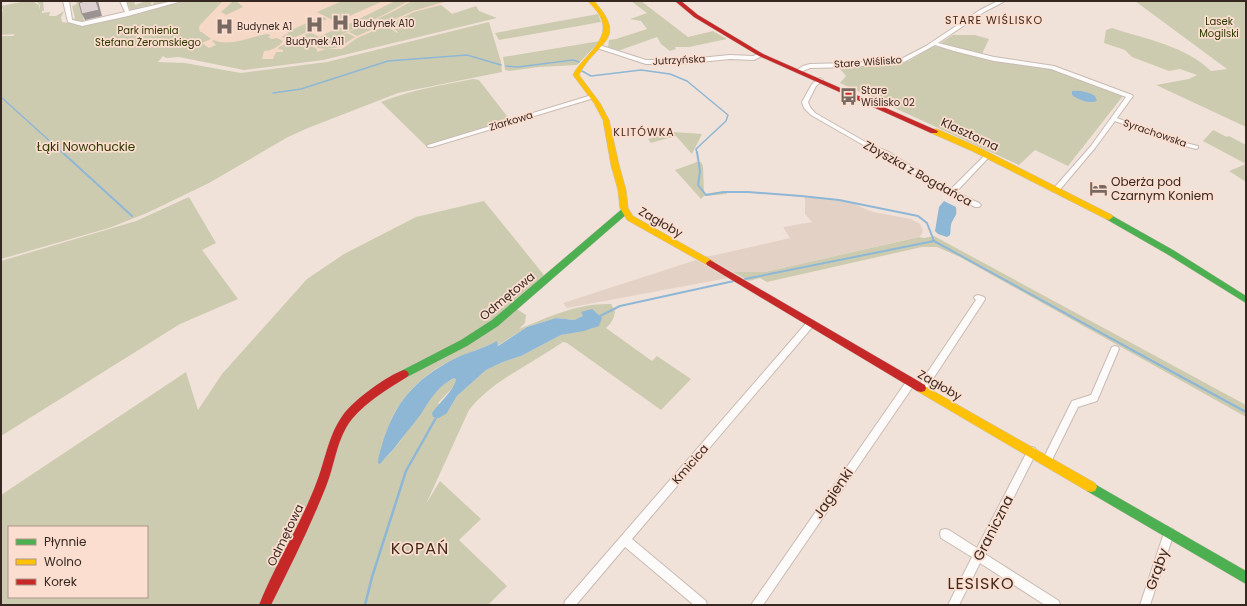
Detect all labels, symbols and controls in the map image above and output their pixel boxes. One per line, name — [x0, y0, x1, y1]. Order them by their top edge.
district label: STARE WIŚLISKO — [945, 12, 1043, 28]
hospital icon: Budynek A10 — [330, 13, 350, 33]
hospital icon: Budynek A11 — [305, 14, 325, 34]
park label: Lasek Mogilski — [1199, 14, 1239, 41]
hospital icon: Budynek A1 — [214, 16, 234, 36]
place label: Budynek A10 — [353, 16, 415, 31]
place label: Budynek A1 — [237, 19, 292, 34]
park label: Park imienia Stefana Żeromskiego — [95, 23, 201, 50]
place label: Budynek A11 — [286, 34, 344, 49]
street label: Jutrzyńska — [652, 51, 706, 69]
street label: Stare Wiślisko — [834, 52, 902, 72]
place label: Stare Wiślisko 02 — [861, 83, 915, 110]
bus stop icon: Stare Wiślisko 02 — [838, 86, 858, 106]
street label: Ziarkowa — [487, 107, 535, 135]
street label: Klasztorna — [938, 113, 1002, 155]
street label: Syrachowska — [1121, 115, 1189, 151]
district label: KLITÓWKA — [613, 124, 675, 140]
street label: Zbyszka z Bogdańca — [861, 136, 975, 210]
park label: Łąki Nowohuckie — [37, 138, 135, 155]
place label: Oberża pod Czarnym Koniem — [1111, 173, 1214, 204]
hotel icon: Oberża pod Czarnym Koniem — [1088, 178, 1108, 198]
street label: Zagłoby — [636, 203, 686, 242]
street label: Odmętowa — [476, 268, 538, 324]
street label: Zagłoby — [915, 366, 965, 405]
street label: Kmicica — [668, 440, 712, 488]
street label: Jagienki — [808, 463, 858, 523]
street label: Graniczna — [968, 492, 1018, 564]
street label: Odmętowa — [263, 501, 307, 569]
legend — [8, 526, 148, 598]
text: Płynnie — [44, 533, 86, 550]
district label: KOPAŃ — [391, 537, 449, 560]
street label: Grąby — [1141, 545, 1173, 593]
text: Wolno — [44, 553, 82, 570]
district label: LESISKO — [947, 572, 1015, 595]
text: Korek — [44, 573, 78, 590]

